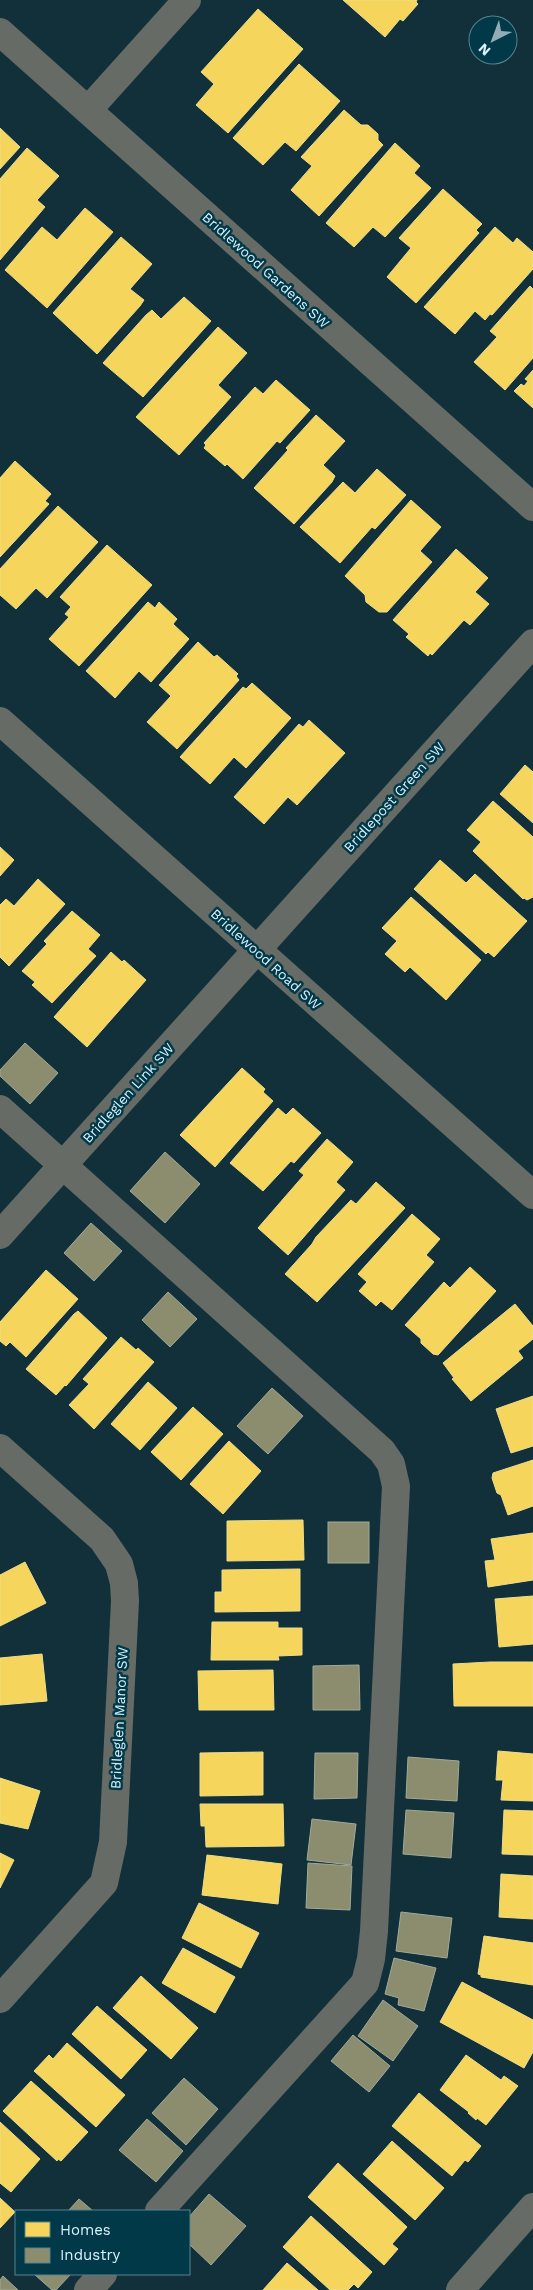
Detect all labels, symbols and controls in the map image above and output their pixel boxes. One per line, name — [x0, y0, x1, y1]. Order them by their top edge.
north arrow — [468, 15, 518, 65]
text: N — [475, 40, 494, 59]
street label: Bridlewood Gardens SW — [199, 209, 333, 331]
street label: Bridlepost Green SW — [340, 739, 448, 855]
street label: Bridlewood Road SW — [208, 905, 324, 1013]
street label: Bridleglen Link SW — [79, 1040, 177, 1146]
street label: Bridleglen Manor SW — [107, 1647, 131, 1789]
legend — [15, 2210, 190, 2275]
text: Homes — [60, 2221, 111, 2239]
text: Industry — [60, 2246, 121, 2264]

